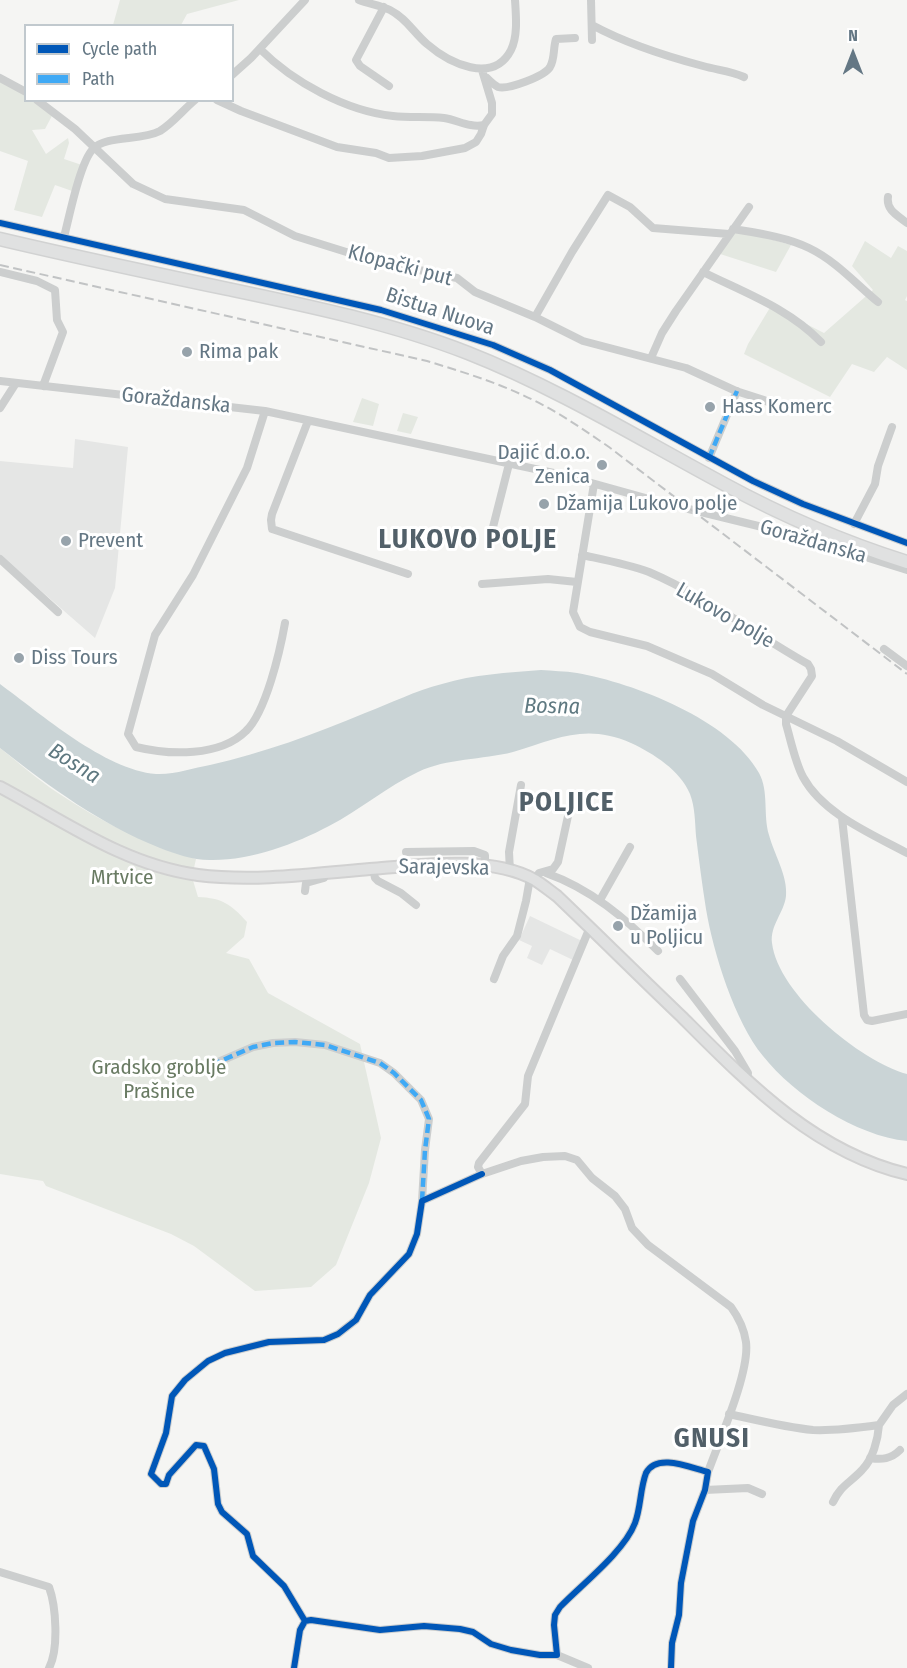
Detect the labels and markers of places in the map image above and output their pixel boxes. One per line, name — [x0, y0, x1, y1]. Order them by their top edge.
place label: Rima pak — [199, 339, 278, 365]
marker: Rima pak — [180, 345, 194, 359]
place label: Hass Komerc — [722, 394, 832, 420]
marker: Hass Komerc — [703, 400, 717, 414]
place label: Dajić d.o.o. Zenica — [498, 440, 590, 490]
marker: Dajić d.o.o. Zenica — [595, 458, 609, 472]
place label: Džamija Lukovo polje — [556, 491, 737, 517]
marker: Džamija Lukovo polje — [537, 497, 551, 511]
place label: Prevent — [78, 528, 143, 554]
marker: Prevent — [59, 534, 73, 548]
place label: Diss Tours — [31, 645, 118, 671]
marker: Diss Tours — [12, 651, 26, 665]
place label: Džamija u Poljicu — [630, 901, 703, 951]
marker: Džamija u Poljicu — [611, 919, 625, 933]

